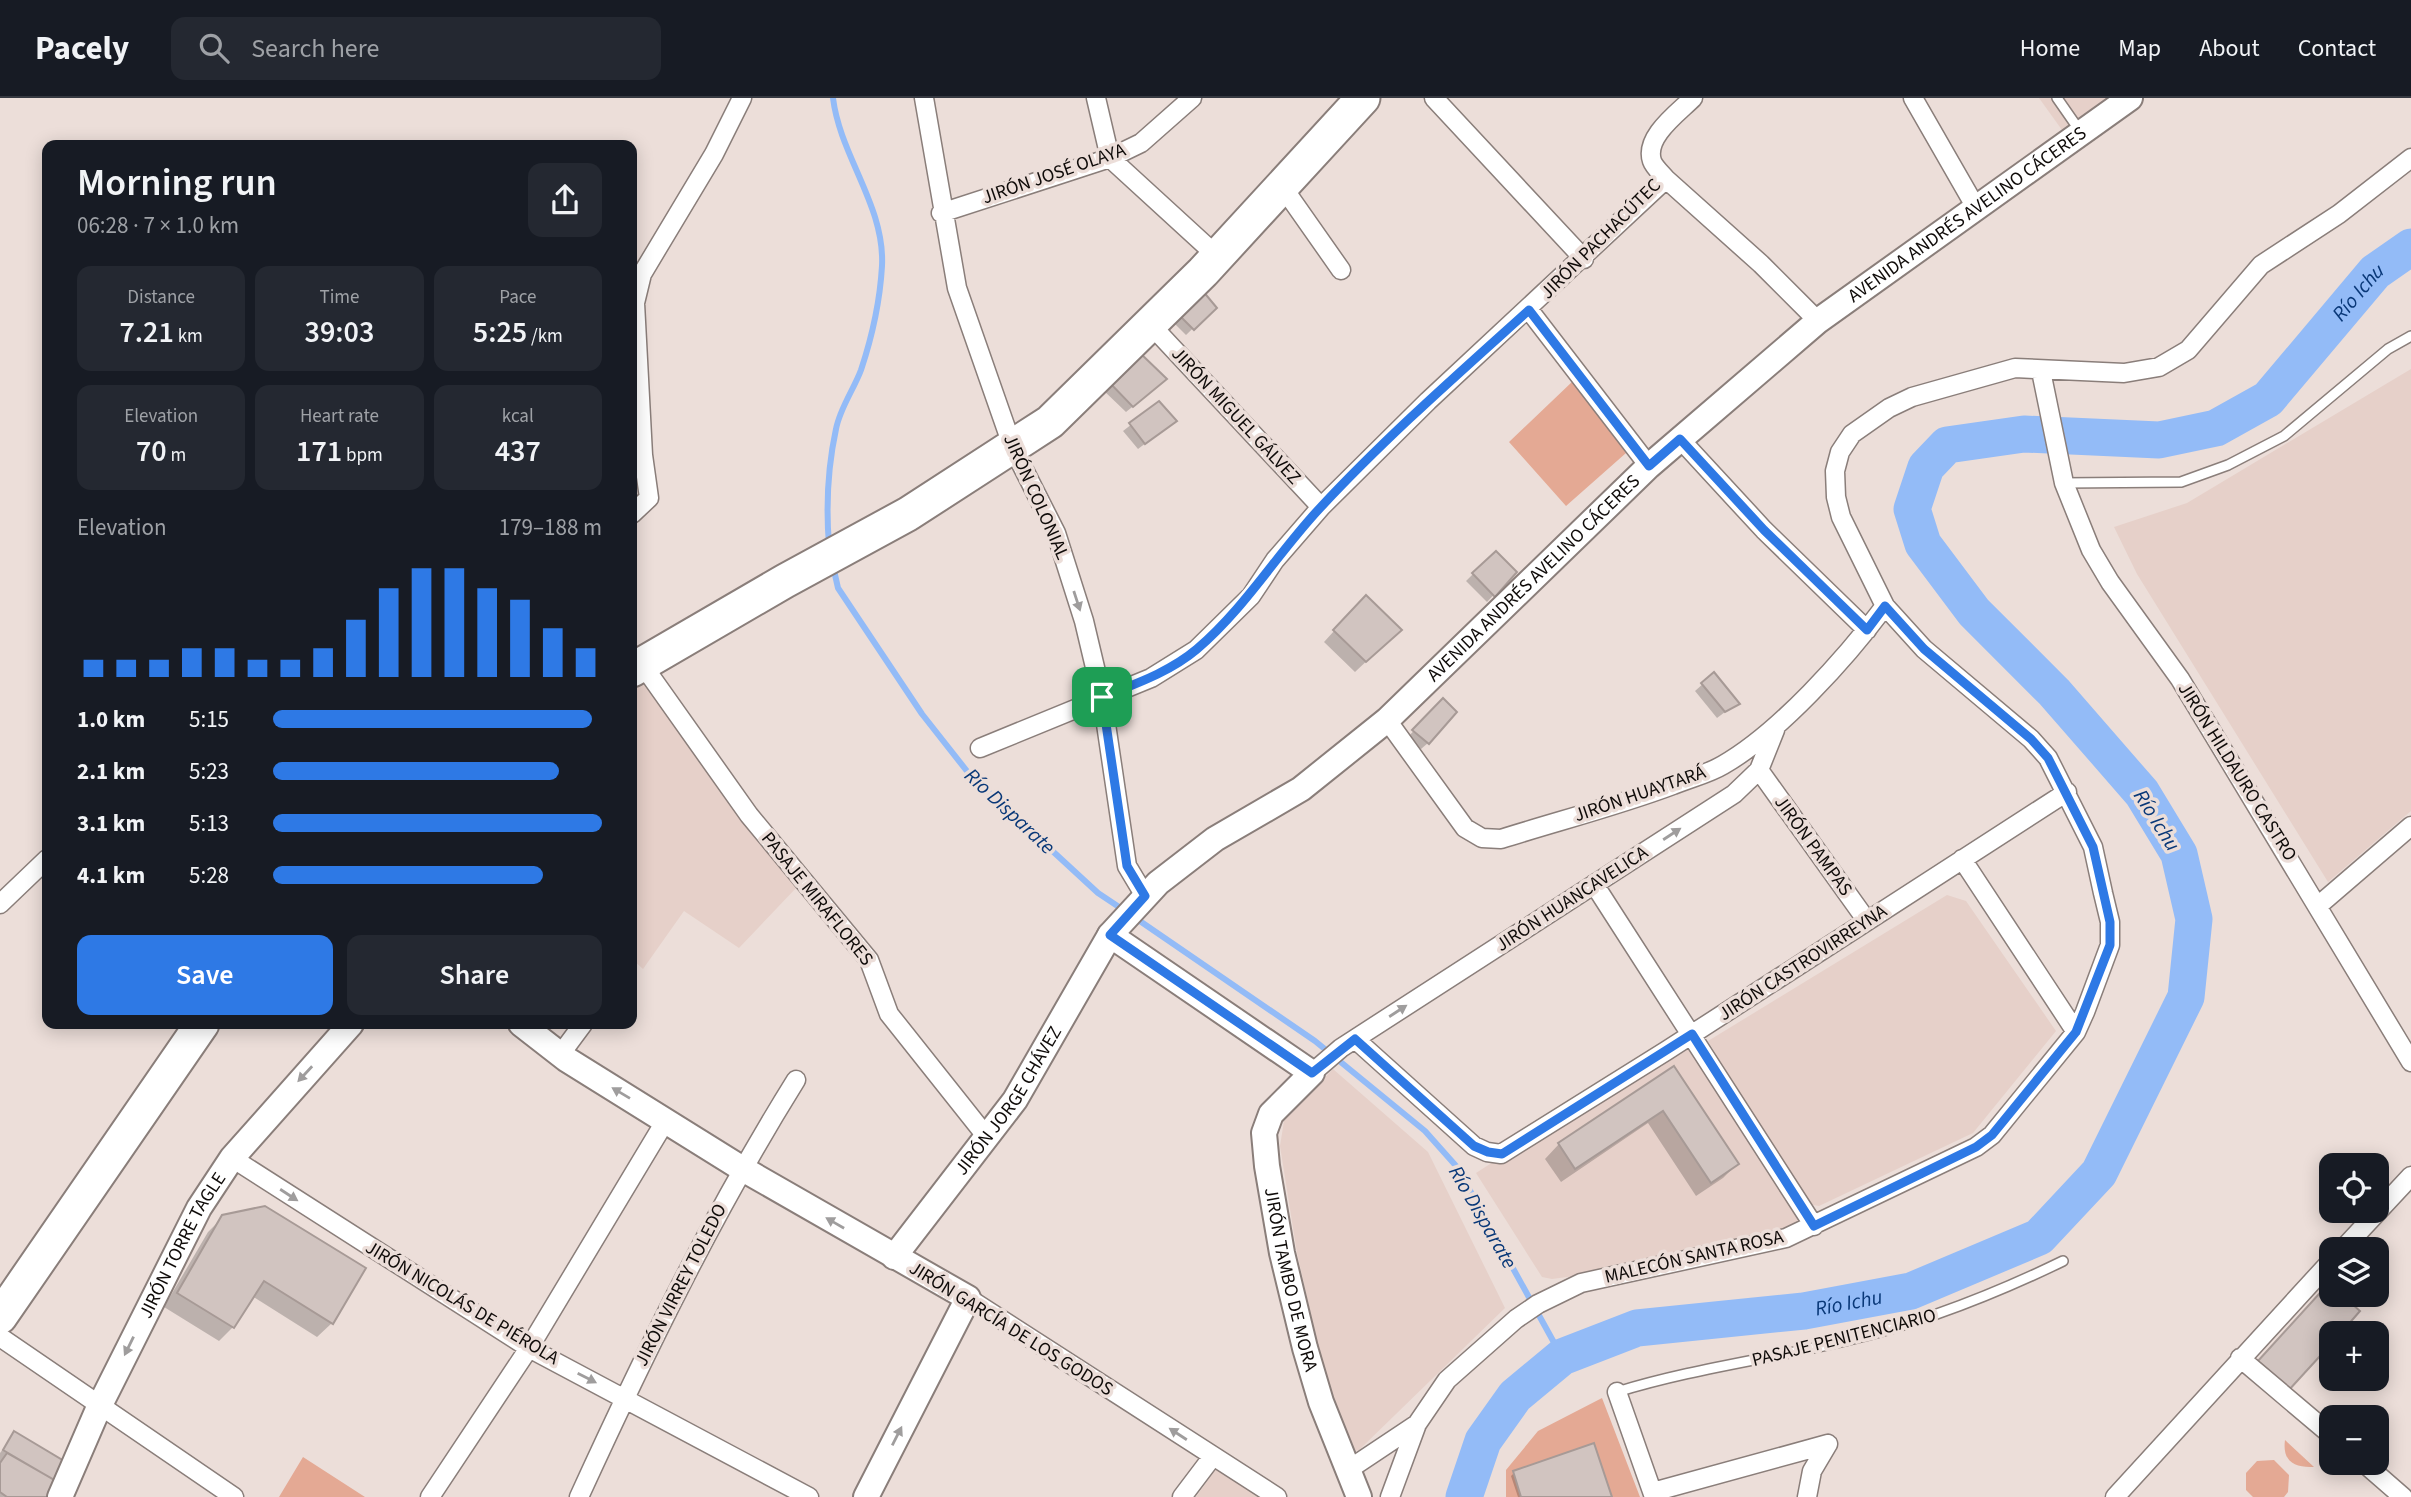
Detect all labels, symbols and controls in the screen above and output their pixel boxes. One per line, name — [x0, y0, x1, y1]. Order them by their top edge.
search box — [171, 17, 661, 80]
text: Pacely — [35, 25, 129, 72]
icon: search — [195, 29, 233, 67]
text: Search here — [251, 30, 379, 67]
text: Home — [2020, 31, 2080, 66]
text: Map — [2118, 31, 2161, 66]
text: About — [2199, 31, 2260, 66]
text: Contact — [2298, 31, 2376, 66]
street label: AVENIDA ANDRÉS AVELINO CÁCERES — [1842, 120, 2092, 309]
street label: JIRÓN JOSÉ OLAYA — [979, 137, 1130, 211]
text: Morning run — [77, 156, 277, 210]
button: share — [528, 163, 602, 237]
street label: JIRÓN PACHACÚTEC — [1535, 172, 1668, 305]
text: 06:28 · 7 × 1.0 km — [77, 209, 239, 242]
water label: Río Ichu — [2325, 255, 2390, 328]
text: Distance — [127, 284, 195, 311]
text: Time — [319, 284, 360, 311]
text: Pace — [499, 284, 536, 311]
text: 7.21 — [119, 311, 174, 354]
text: 39:03 — [305, 311, 374, 354]
text: 5:25 — [473, 311, 527, 354]
text: km — [174, 323, 203, 350]
text: /km — [527, 323, 563, 350]
street label: JIRÓN MIGUEL GÁLVEZ — [1165, 341, 1307, 491]
text: Elevation — [124, 403, 198, 430]
text: Heart rate — [300, 403, 379, 430]
text: kcal — [502, 403, 534, 430]
text: 70 — [136, 430, 167, 473]
text: 171 — [296, 430, 342, 473]
text: 437 — [495, 430, 541, 473]
street label: JIRÓN COLONIAL — [996, 430, 1076, 564]
text: m — [167, 442, 186, 469]
text: bpm — [342, 442, 383, 469]
street label: AVENIDA ANDRÉS AVELINO CÁCERES — [1421, 468, 1646, 688]
text: Elevation — [77, 511, 167, 544]
text: 179–188 m — [499, 511, 602, 544]
one-way arrow — [1073, 590, 1083, 611]
pin — [1072, 667, 1132, 727]
icon: arrive — [1083, 678, 1121, 716]
street label: JIRÓN HILDAURO CASTRO — [2171, 678, 2303, 866]
text: 1.0 km — [77, 703, 145, 736]
text: 5:15 — [189, 703, 229, 736]
text: 2.1 km — [77, 755, 145, 788]
text: 5:23 — [189, 755, 229, 788]
street label: JIRÓN HUAYTARÁ — [1571, 759, 1710, 829]
water label: Río Disparate — [958, 761, 1062, 861]
water label: Río Ichu — [2126, 783, 2188, 857]
street label: JIRÓN PAMPAS — [1767, 790, 1859, 902]
text: 3.1 km — [77, 807, 145, 840]
text: 5:13 — [189, 807, 229, 840]
street label: PASAJE MIRAFLORES — [755, 826, 879, 972]
one-way arrow — [1662, 828, 1681, 841]
street label: JIRÓN HUANCAVELICA — [1491, 839, 1654, 958]
text: 4.1 km — [77, 859, 145, 892]
text: 5:28 — [189, 859, 229, 892]
street label: JIRÓN CASTROVIRREYNA — [1713, 898, 1893, 1028]
button: Save — [77, 935, 333, 1015]
button: Share — [347, 935, 602, 1015]
one-way arrow — [1389, 1004, 1408, 1017]
street label: JIRÓN JORGE CHÁVEZ — [948, 1021, 1068, 1181]
one-way arrow — [297, 1065, 313, 1082]
one-way arrow — [611, 1087, 631, 1100]
map controls — [2319, 1153, 2389, 1475]
button: locate — [2319, 1153, 2389, 1223]
water label: Río Disparate — [1441, 1160, 1525, 1274]
street label: JIRÓN TORRE TAGLE — [132, 1167, 232, 1323]
street label: JIRÓN TAMBO DE MORA — [1257, 1185, 1325, 1375]
one-way arrow — [279, 1189, 299, 1202]
street label: JIRÓN VIRREY TOLEDO — [628, 1199, 734, 1371]
one-way arrow — [825, 1217, 845, 1229]
street label: MALECÓN SANTA ROSA — [1602, 1223, 1787, 1291]
street label: JIRÓN NICOLÁS DE PIÉROLA — [360, 1234, 565, 1372]
button: layers — [2319, 1237, 2389, 1307]
street label: JIRÓN GARCÍA DE LOS GODOS — [904, 1255, 1118, 1403]
water label: Río Ichu — [1812, 1282, 1885, 1324]
street label: PASAJE PENITENCIARIO — [1749, 1302, 1939, 1374]
button: + — [2319, 1321, 2389, 1391]
one-way arrow — [124, 1336, 135, 1356]
one-way arrow — [577, 1372, 597, 1383]
button: − — [2319, 1405, 2389, 1475]
one-way arrow — [892, 1426, 903, 1446]
one-way arrow — [1169, 1427, 1188, 1440]

